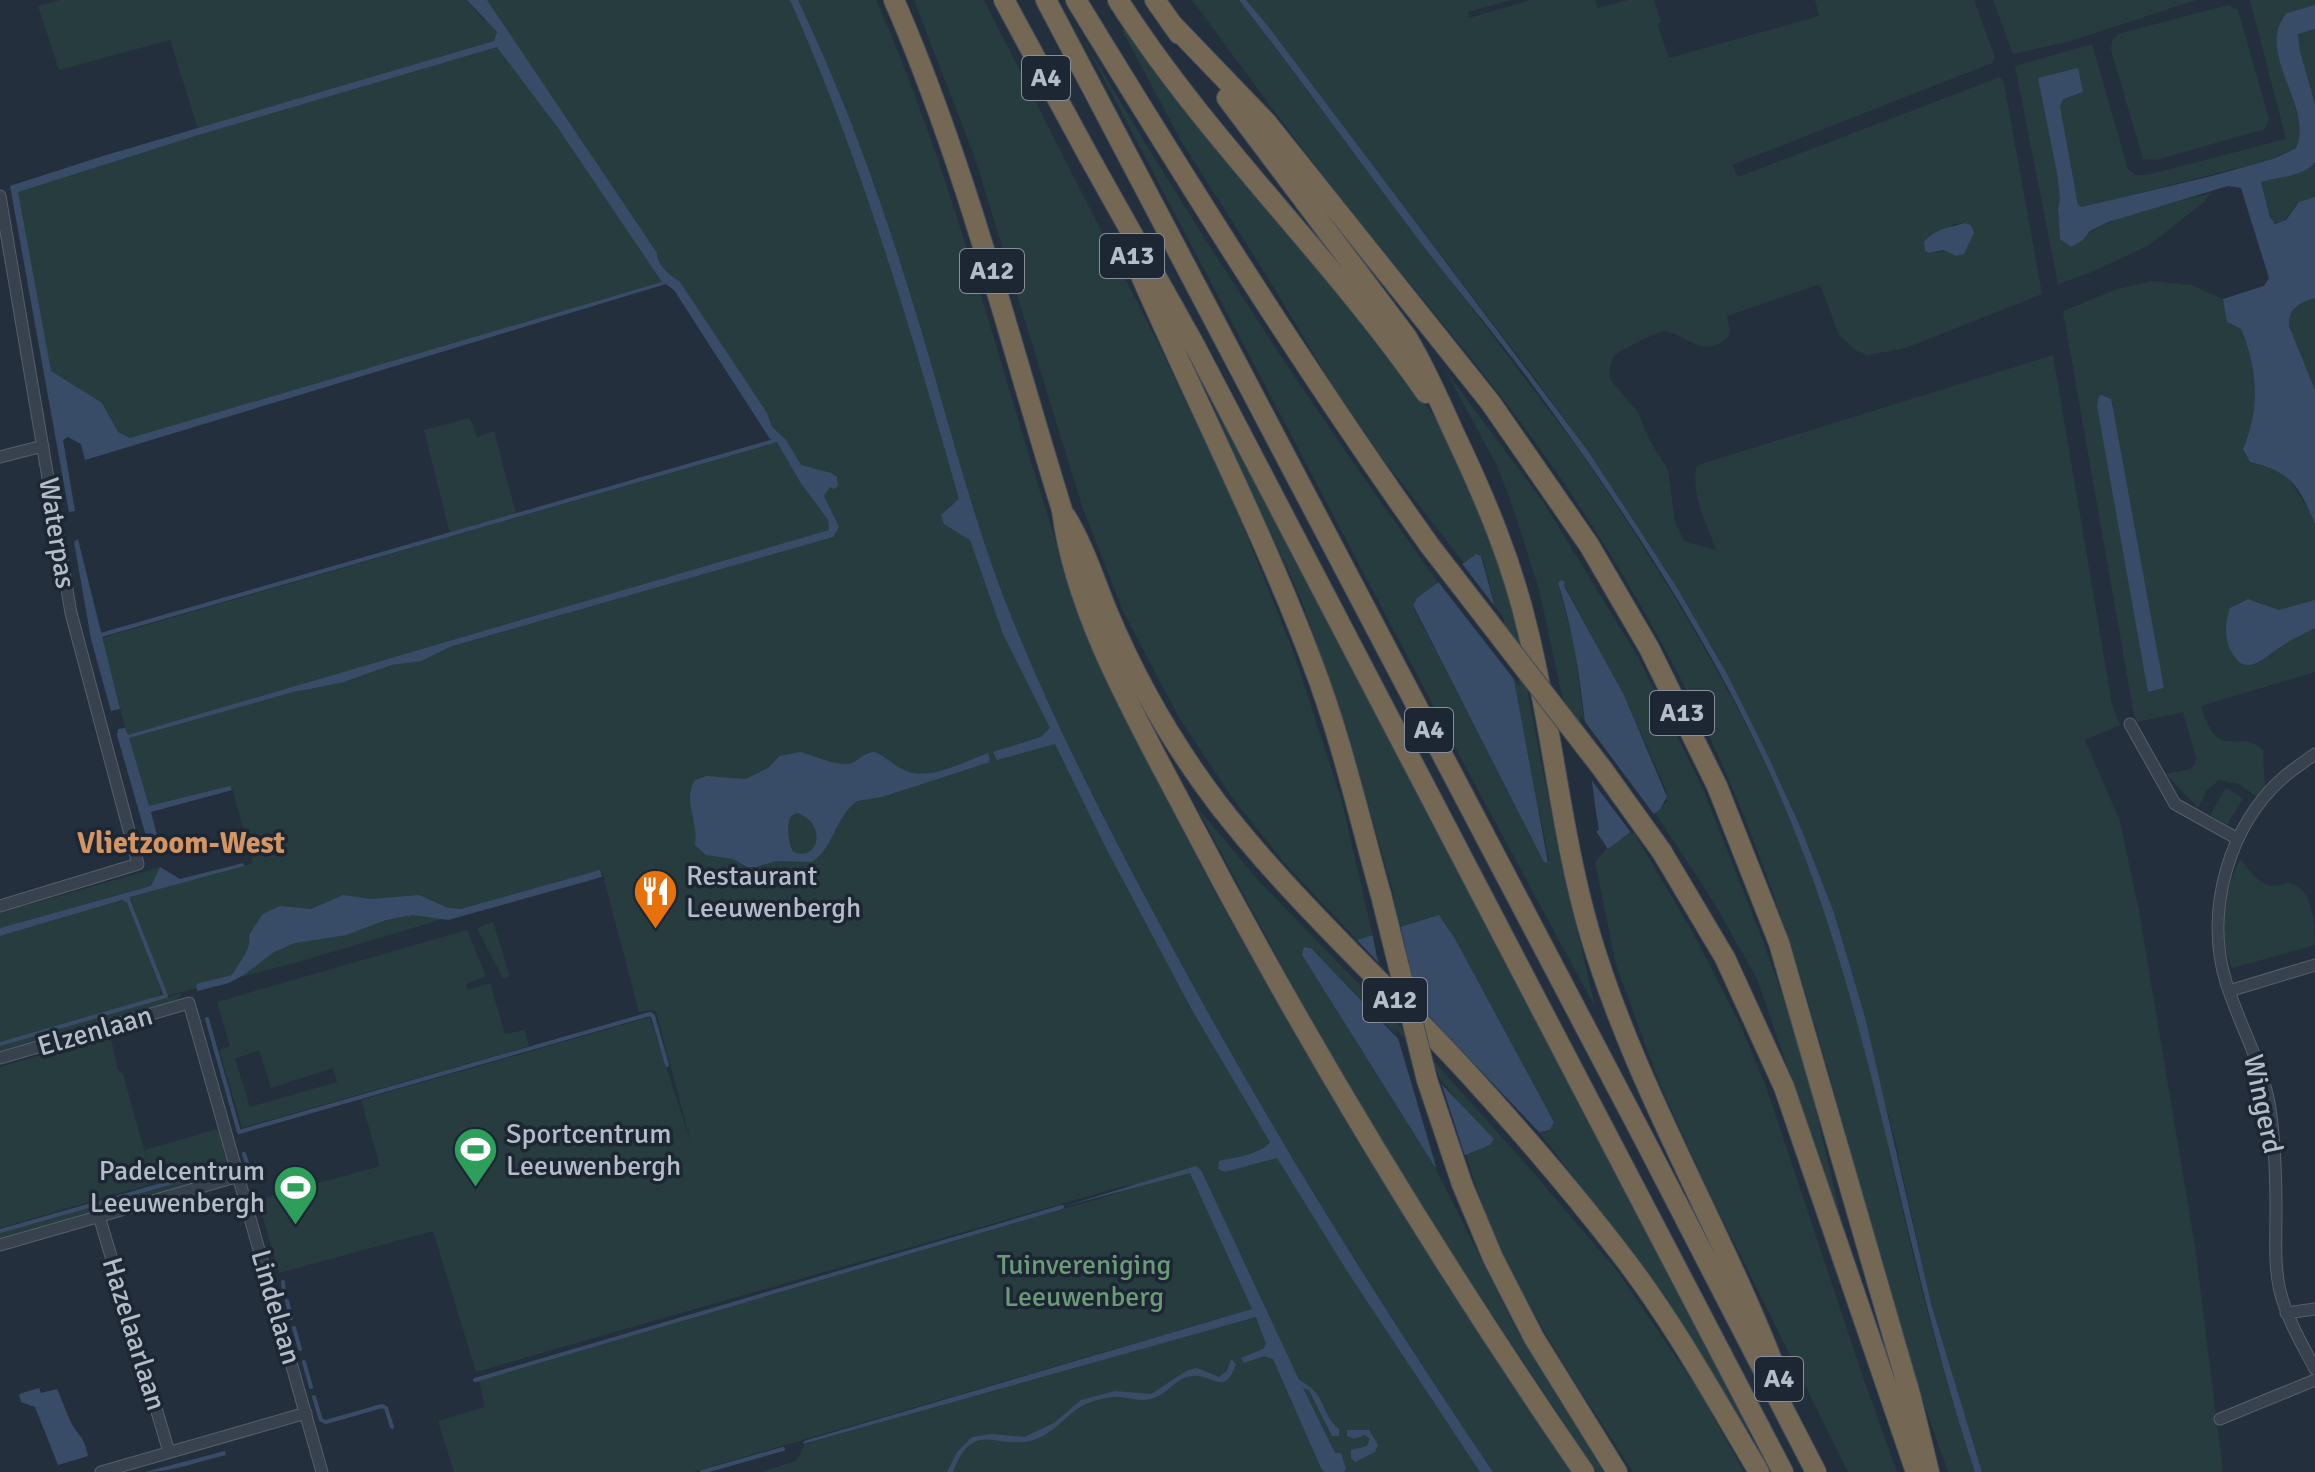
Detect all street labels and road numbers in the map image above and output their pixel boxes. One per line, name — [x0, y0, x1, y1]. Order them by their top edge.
road number: A4 — [1022, 56, 1070, 100]
road number: A13 — [1100, 234, 1164, 278]
road number: A12 — [960, 249, 1024, 293]
street label: Waterpas — [31, 475, 83, 591]
road number: A13 — [1650, 691, 1714, 735]
road number: A4 — [1405, 708, 1453, 752]
road number: A12 — [1363, 978, 1427, 1022]
street label: Elzenlaan — [34, 998, 156, 1064]
street label: Wingerd — [2236, 1051, 2290, 1157]
street label: Lindelaan — [243, 1246, 309, 1368]
street label: Hazelaarlaan — [95, 1253, 173, 1415]
road number: A4 — [1755, 1357, 1803, 1401]

